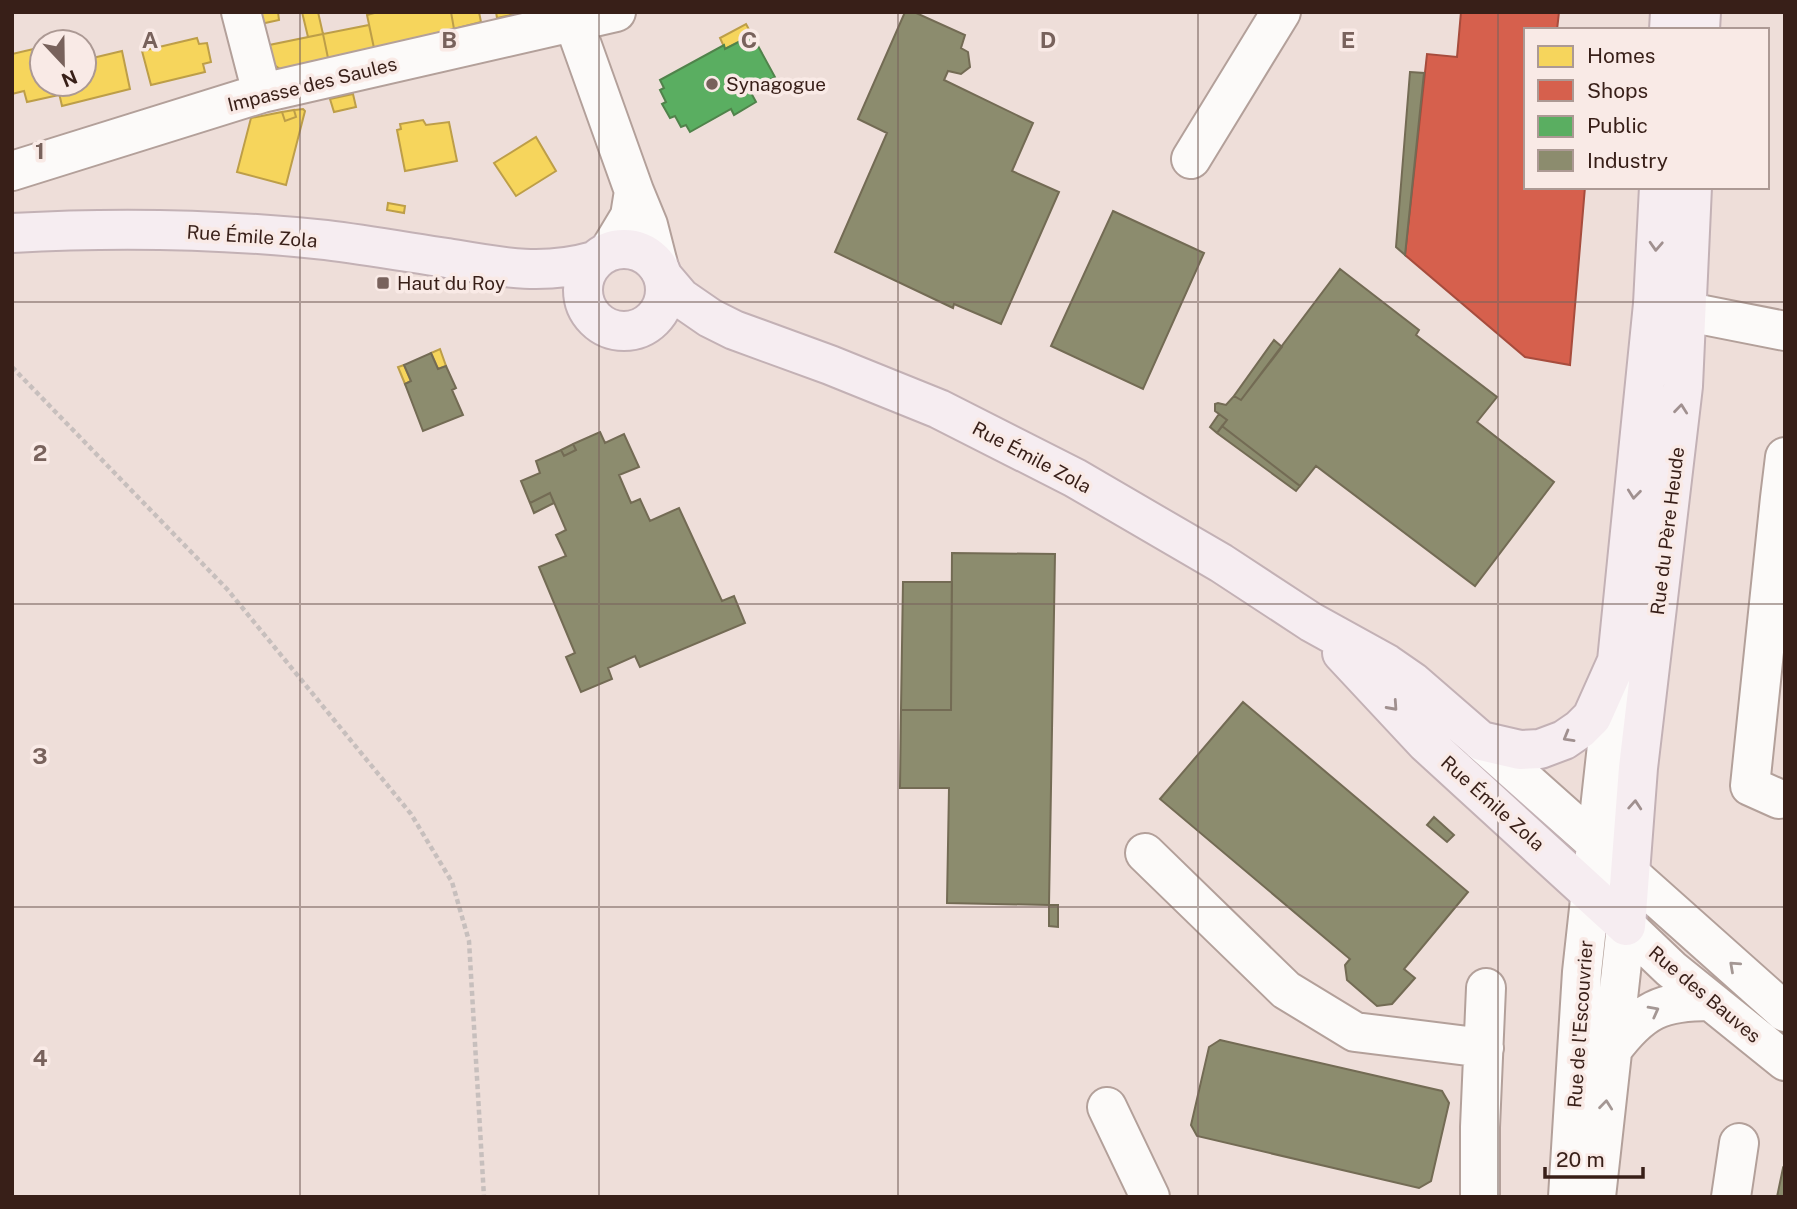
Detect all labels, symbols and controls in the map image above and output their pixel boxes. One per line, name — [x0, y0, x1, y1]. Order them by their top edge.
text: A — [142, 26, 159, 53]
text: B — [441, 26, 457, 53]
text: C — [741, 26, 757, 53]
text: D — [1040, 26, 1056, 53]
text: E — [1341, 26, 1355, 53]
north arrow — [28, 28, 98, 98]
legend — [1524, 28, 1769, 189]
text: Homes — [1587, 43, 1655, 68]
street label: Impasse des Saules — [225, 52, 399, 116]
text: N — [58, 66, 80, 92]
place label: Synagogue — [726, 73, 826, 95]
marker: Synagogue — [704, 76, 720, 92]
text: Shops — [1587, 78, 1648, 103]
text: Public — [1587, 113, 1648, 138]
text: 1 — [35, 137, 45, 164]
text: Industry — [1587, 148, 1668, 173]
street label: Rue Émile Zola — [186, 220, 318, 252]
one-way arrow — [1648, 241, 1663, 252]
place label: Haut du Roy — [397, 272, 505, 294]
marker: Haut du Roy — [375, 275, 391, 291]
one-way arrow — [1673, 403, 1688, 415]
street label: Rue Émile Zola — [969, 417, 1095, 497]
text: 2 — [33, 439, 47, 466]
street label: Rue du Père Heude — [1646, 446, 1688, 616]
one-way arrow — [1626, 488, 1641, 500]
one-way arrow — [1384, 698, 1397, 711]
one-way arrow — [1563, 728, 1576, 741]
text: 3 — [32, 742, 48, 769]
street label: Rue Émile Zola — [1437, 751, 1549, 855]
one-way arrow — [1627, 799, 1642, 810]
street label: Rue de l'Escouvrier — [1563, 939, 1597, 1109]
street label: Rue des Bauves — [1645, 941, 1765, 1047]
one-way arrow — [1729, 962, 1742, 975]
one-way arrow — [1647, 1005, 1660, 1019]
text: 4 — [32, 1044, 48, 1071]
one-way arrow — [1598, 1099, 1613, 1110]
scale bar — [1545, 1136, 1643, 1180]
text: 20 m — [1556, 1147, 1605, 1172]

